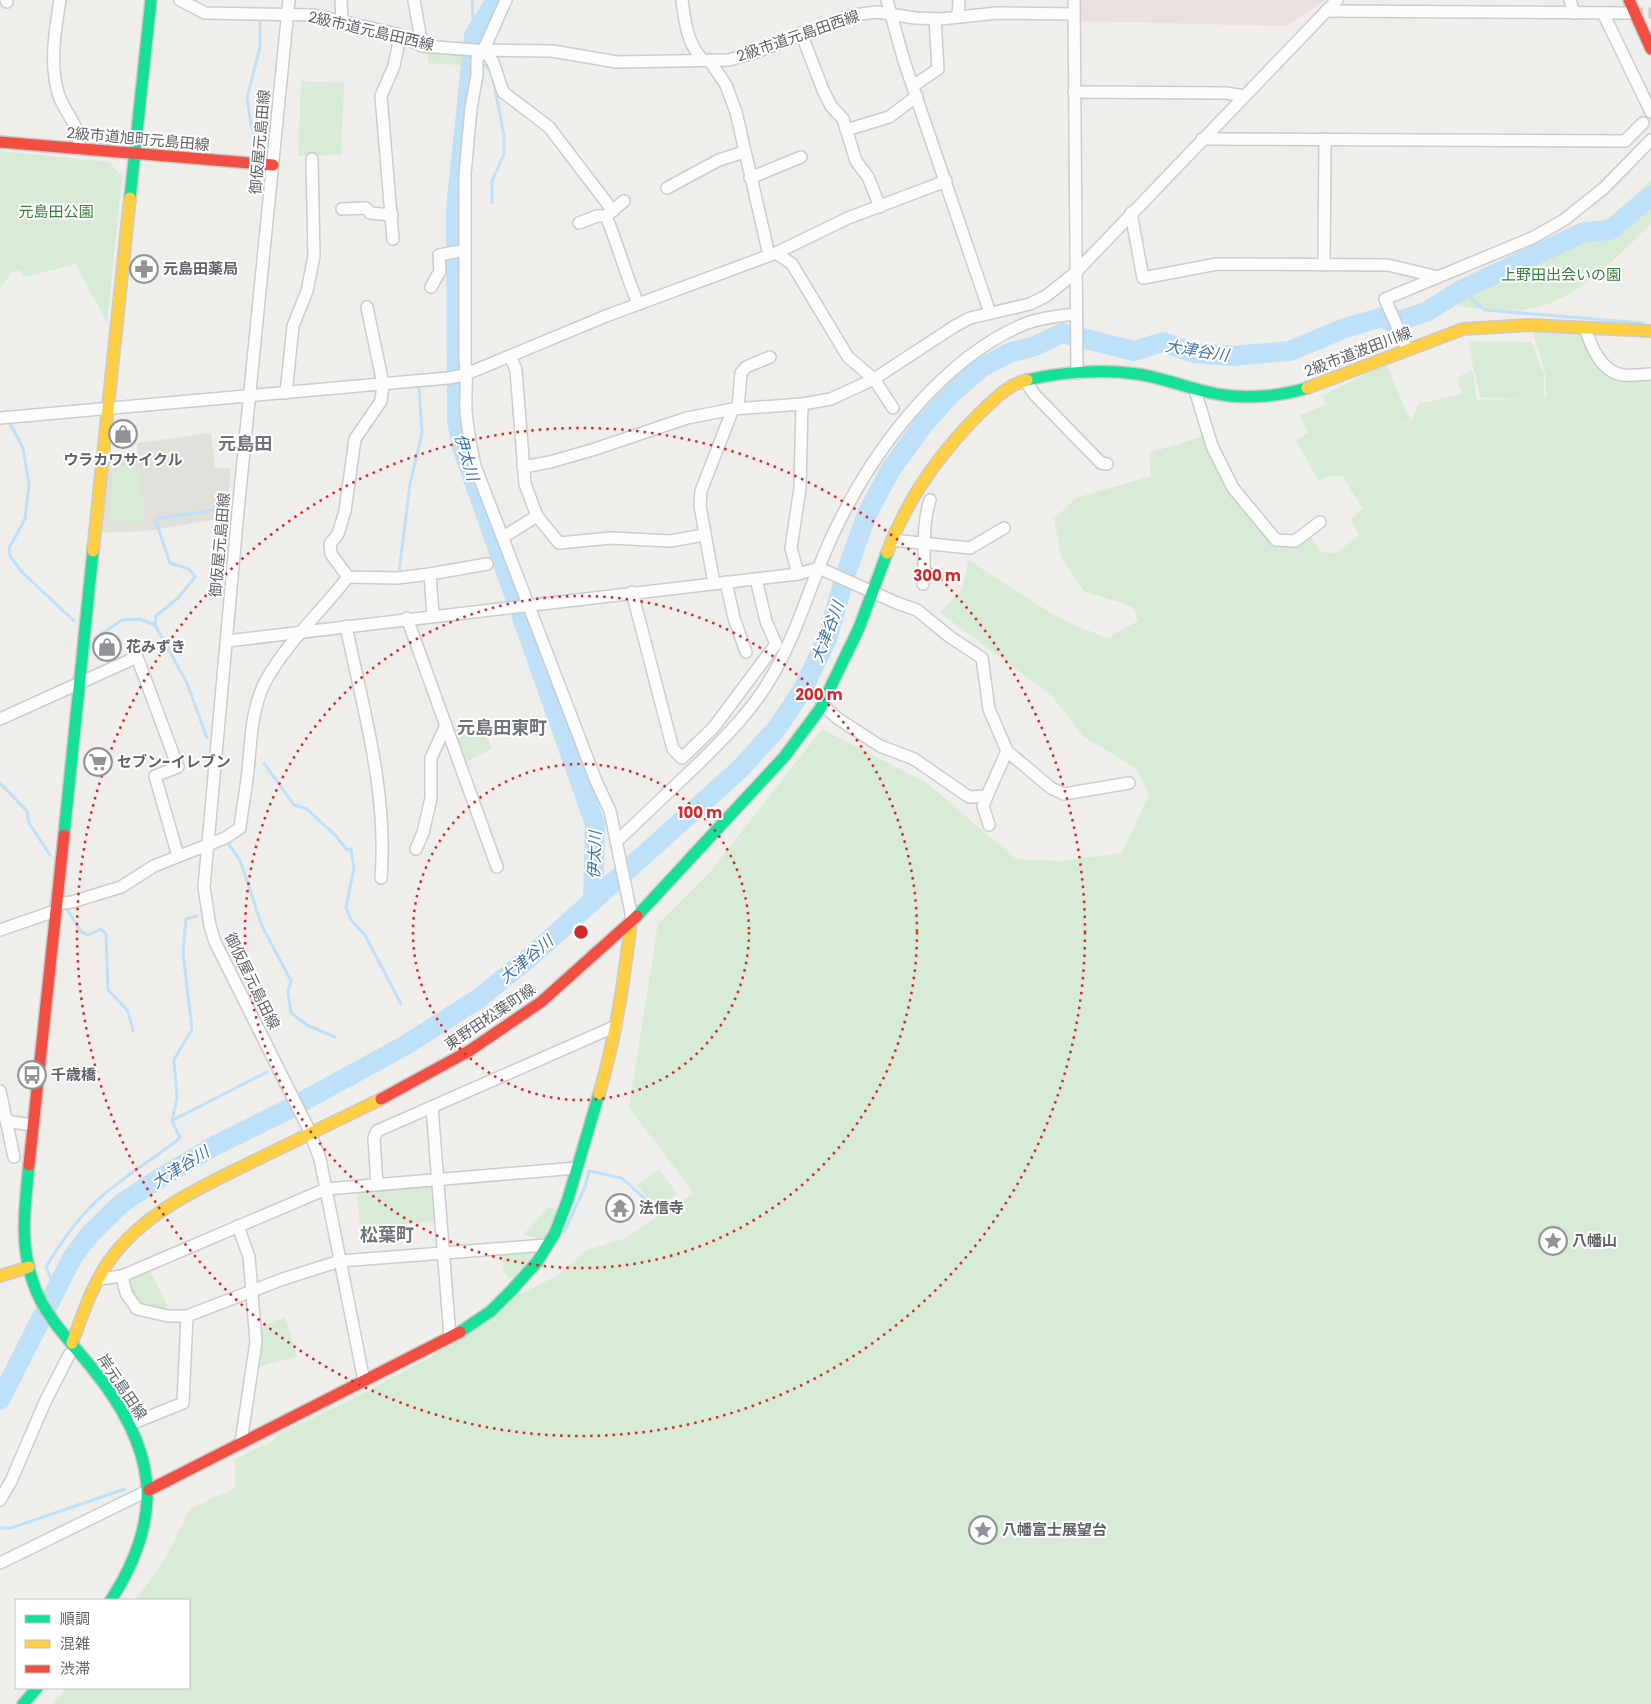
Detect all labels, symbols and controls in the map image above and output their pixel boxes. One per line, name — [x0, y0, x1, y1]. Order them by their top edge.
street label: 2級市道元島田西線 — [734, 5, 862, 66]
street label: 2級市道元島田西線 — [306, 6, 436, 55]
street label: 御仮屋元島田線 — [244, 89, 275, 195]
street label: 2級市道旭町元島田線 — [66, 122, 211, 155]
park label: 元島田公園 — [18, 201, 94, 222]
pharmacy icon: 元島田薬局 — [129, 254, 159, 284]
place label: 元島田薬局 — [163, 258, 238, 279]
park label: 上野田出会いの園 — [1501, 264, 1621, 285]
street label: 2級市道波田川線 — [1301, 321, 1415, 382]
water label: 大津谷川 — [1164, 334, 1232, 367]
shop icon: ウラカワサイクル — [108, 419, 138, 449]
district label: 元島田 — [218, 431, 272, 456]
water label: 伊太川 — [449, 431, 485, 485]
place label: ウラカワサイクル — [63, 449, 183, 470]
street label: 御仮屋元島田線 — [204, 492, 235, 598]
text: 300 m — [913, 565, 961, 586]
water label: 大津谷川 — [805, 596, 850, 666]
shop icon: 花みずき — [92, 632, 122, 662]
place label: 花みずき — [126, 636, 186, 657]
text: 200 m — [795, 684, 843, 705]
district label: 元島田東町 — [457, 715, 547, 740]
supermarket icon: セブン-イレブン — [83, 747, 113, 777]
place label: セブン-イレブン — [117, 751, 231, 772]
text: 100 m — [678, 802, 722, 823]
water label: 伊太川 — [582, 829, 607, 879]
centre of rings — [572, 923, 590, 941]
street label: 御仮屋元島田線 — [220, 929, 285, 1033]
water label: 大津谷川 — [494, 929, 560, 989]
street label: 東野田松葉町線 — [440, 979, 539, 1055]
bus stop icon: 千歳橋 — [17, 1060, 47, 1090]
place label: 千歳橋 — [51, 1064, 97, 1085]
water label: 大津谷川 — [147, 1140, 215, 1194]
temple icon: 法信寺 — [605, 1193, 635, 1223]
place label: 法信寺 — [639, 1197, 684, 1218]
district label: 松葉町 — [360, 1222, 414, 1247]
place icon: 八幡山 — [1538, 1226, 1568, 1256]
place label: 八幡山 — [1572, 1230, 1617, 1251]
street label: 岸元島田線 — [93, 1350, 152, 1424]
place icon: 八幡富士展望台 — [968, 1515, 998, 1545]
place label: 八幡富士展望台 — [1002, 1519, 1107, 1540]
legend — [15, 1599, 190, 1689]
text: 順調 — [60, 1608, 90, 1629]
text: 混雑 — [60, 1633, 90, 1654]
text: 渋滞 — [60, 1658, 90, 1679]

